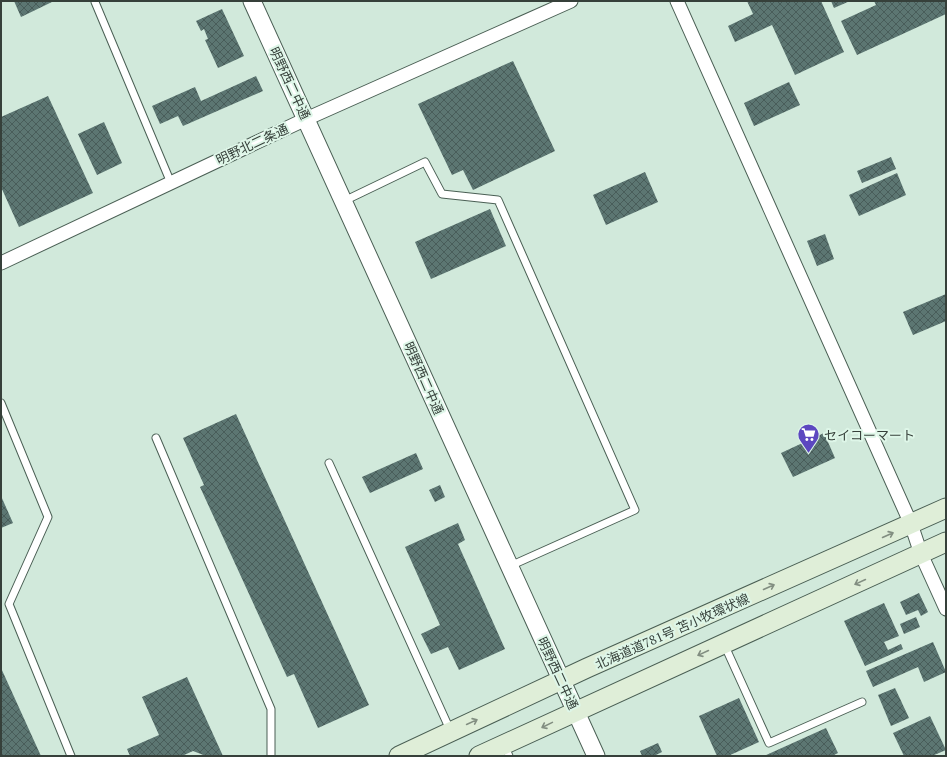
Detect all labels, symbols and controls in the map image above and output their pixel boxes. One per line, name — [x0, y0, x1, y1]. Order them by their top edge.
street label: 明野西二中通 — [265, 44, 315, 122]
street label: 明野北二条通 — [213, 119, 291, 169]
street label: 明野西二中通 — [400, 339, 448, 417]
supermarket icon: セイコーマート — [795, 422, 821, 455]
place label: セイコーマート — [824, 426, 915, 444]
one-way arrow — [881, 530, 893, 538]
one-way arrow — [854, 579, 866, 586]
one-way arrow — [763, 583, 775, 591]
street label: 北海道道781号 苫小牧環状線 — [592, 589, 752, 673]
street label: 明野西二中通 — [533, 634, 583, 712]
one-way arrow — [697, 650, 709, 657]
one-way arrow — [466, 718, 478, 725]
one-way arrow — [541, 722, 553, 729]

